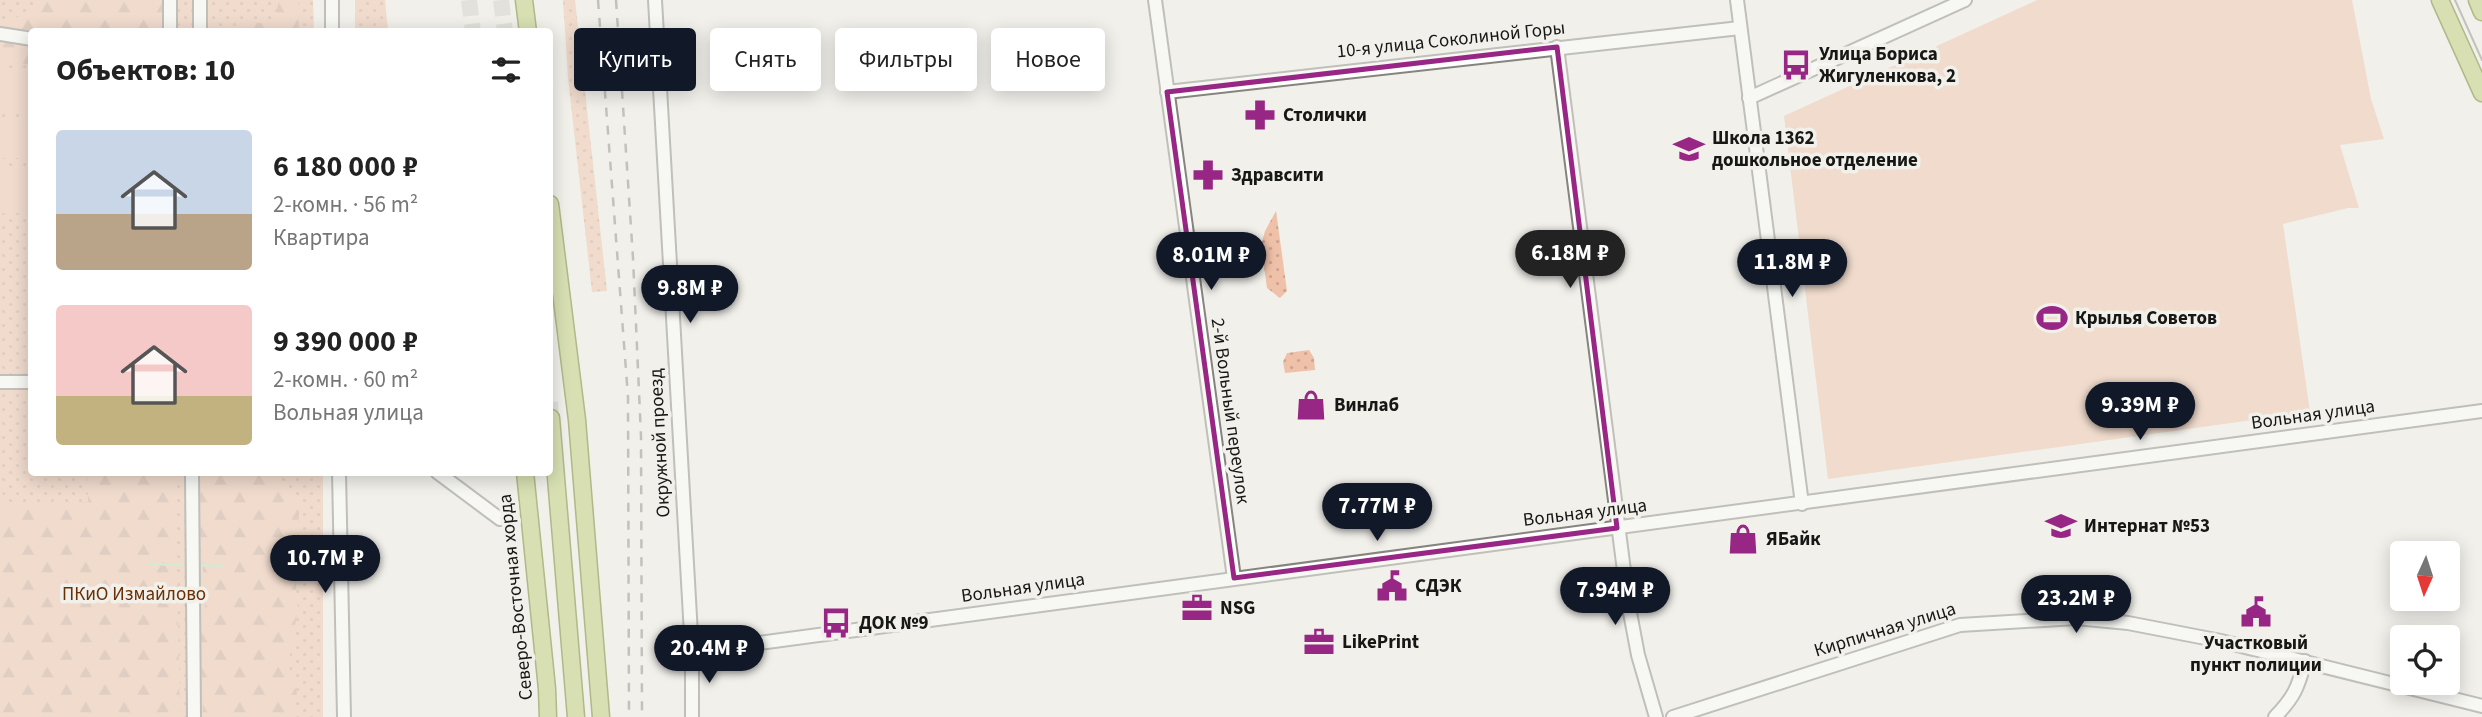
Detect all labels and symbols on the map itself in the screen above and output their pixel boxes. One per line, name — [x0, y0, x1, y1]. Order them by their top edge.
street label: 10-я улица Соколиной Горы — [1335, 15, 1567, 65]
place label: Улица Бориса Жигуленкова, 2 — [1819, 41, 1956, 90]
bus stop icon: Улица Бориса Жигуленкова, 2 — [1779, 48, 1813, 82]
pharmacy icon: Столички — [1243, 98, 1277, 132]
place label: Столички — [1283, 102, 1367, 129]
place label: Школа 1362 дошкольное отделение — [1712, 125, 1918, 174]
school or university icon: Школа 1362 дошкольное отделение — [1672, 132, 1706, 166]
pharmacy icon: Здравсити — [1191, 158, 1225, 192]
place label: Здравсити — [1231, 162, 1324, 189]
pin: 6.18M ₽ — [1505, 230, 1635, 290]
pin: 8.01M ₽ — [1146, 232, 1276, 292]
pin: 11.8M ₽ — [1727, 240, 1857, 299]
pin: 9.8M ₽ — [633, 266, 747, 325]
sports icon: Крылья Советов — [2035, 301, 2069, 335]
place label: Крылья Советов — [2075, 305, 2217, 332]
street label: 2-й Вольный переулок — [1204, 316, 1256, 506]
street label: Окружной проезд — [643, 368, 677, 518]
pin: 9.39M ₽ — [2075, 382, 2205, 442]
shop icon: Винлаб — [1294, 388, 1328, 422]
place label: Винлаб — [1334, 392, 1399, 419]
street label: Вольная улица — [2249, 393, 2377, 437]
pin: 7.77M ₽ — [1312, 484, 1442, 543]
street label: Вольная улица — [1522, 492, 1648, 534]
street label: Северо-Восточная хорда — [492, 493, 540, 701]
school or university icon: Интернат №53 — [2044, 509, 2078, 543]
place label: Интернат №53 — [2084, 513, 2210, 540]
shop icon: ЯБайк — [1726, 522, 1760, 556]
place label: ЯБайк — [1766, 526, 1821, 553]
pin: 10.7M ₽ — [260, 536, 390, 595]
north arrow — [2390, 541, 2460, 611]
street label: Вольная улица — [959, 566, 1087, 610]
pin: 7.94M ₽ — [1550, 568, 1680, 627]
public building icon: СДЭК — [1375, 569, 1409, 603]
place label: СДЭК — [1415, 573, 1462, 600]
pin: 23.2M ₽ — [2011, 576, 2141, 635]
park label: ПКиО Измайлово — [62, 581, 206, 608]
office icon: NSG — [1180, 591, 1214, 625]
place label: NSG — [1220, 595, 1255, 622]
public building icon: Участковый пункт полиции — [2239, 595, 2273, 629]
street label: Кирпичная улица — [1811, 596, 1959, 664]
bus stop icon: ДОК №9 — [819, 606, 853, 640]
place label: ДОК №9 — [859, 610, 928, 637]
office icon: LikePrint — [1302, 625, 1336, 659]
pin: 20.4M ₽ — [644, 626, 774, 685]
place label: LikePrint — [1342, 629, 1419, 656]
place label: Участковый пункт полиции — [2190, 630, 2322, 679]

